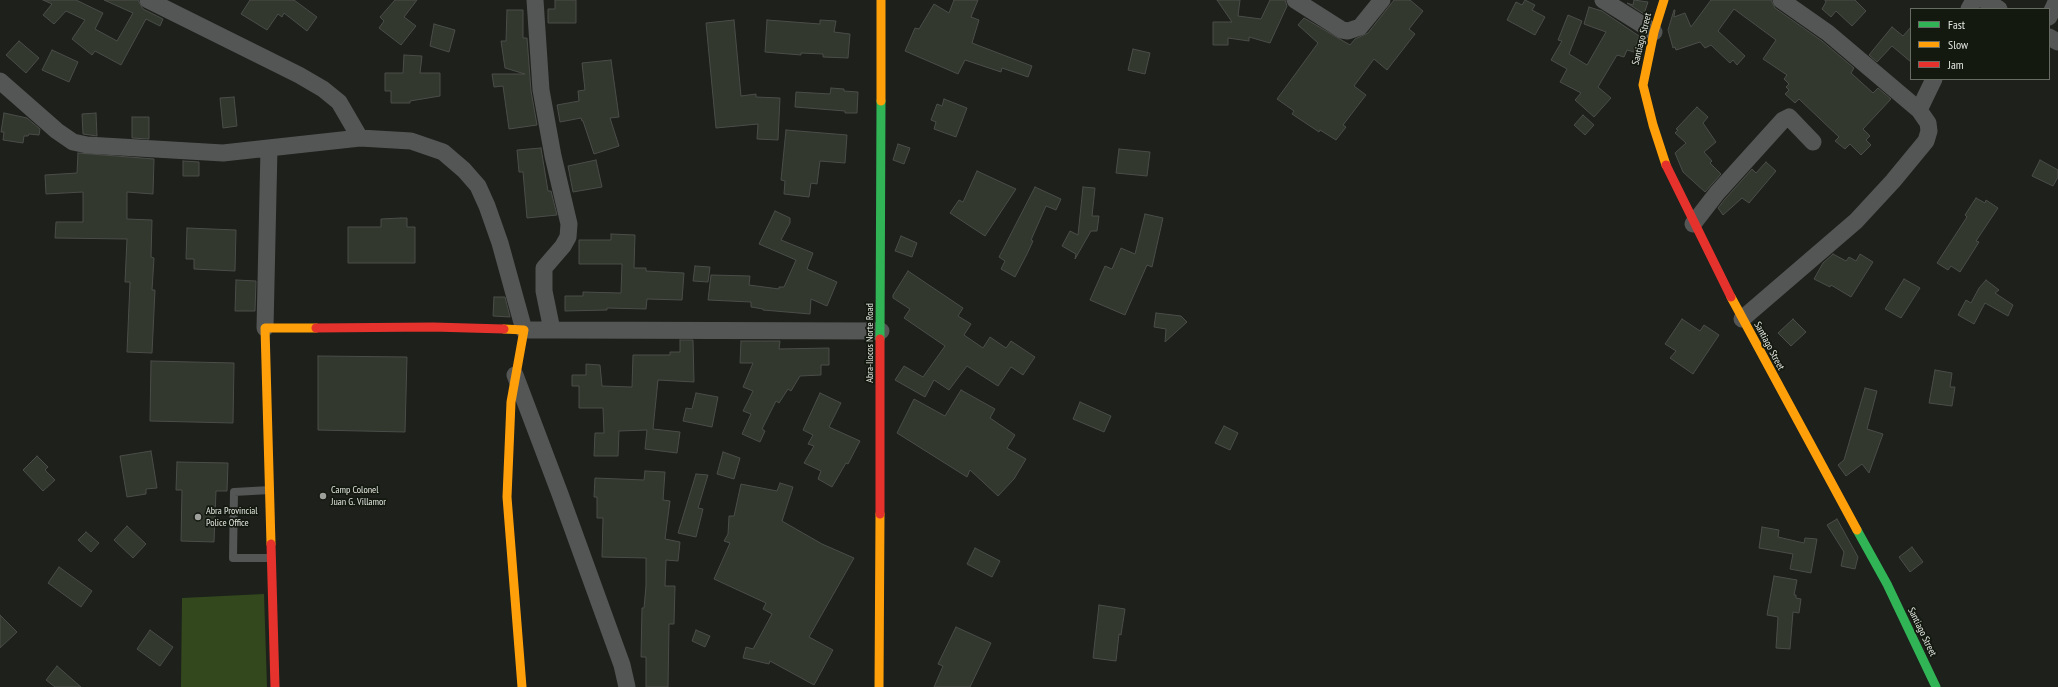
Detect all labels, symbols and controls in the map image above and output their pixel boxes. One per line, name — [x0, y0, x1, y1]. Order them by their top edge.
legend — [1910, 8, 2050, 80]
street label: Santiago Street — [1630, 12, 1654, 66]
text: Fast — [1948, 17, 1965, 32]
text: Slow — [1948, 37, 1968, 52]
text: Jam — [1948, 57, 1964, 72]
street label: Abra-Ilocos Norte Road — [864, 303, 876, 383]
street label: Santiago Street — [1751, 320, 1787, 372]
place label: Camp Colonel Juan G. Villamor — [331, 484, 386, 508]
marker: Camp Colonel Juan G. Villamor — [318, 491, 328, 501]
place label: Abra Provincial Police Office — [206, 505, 258, 528]
marker: Abra Provincial Police Office — [193, 512, 203, 522]
street label: Santiago Street — [1905, 606, 1939, 658]

